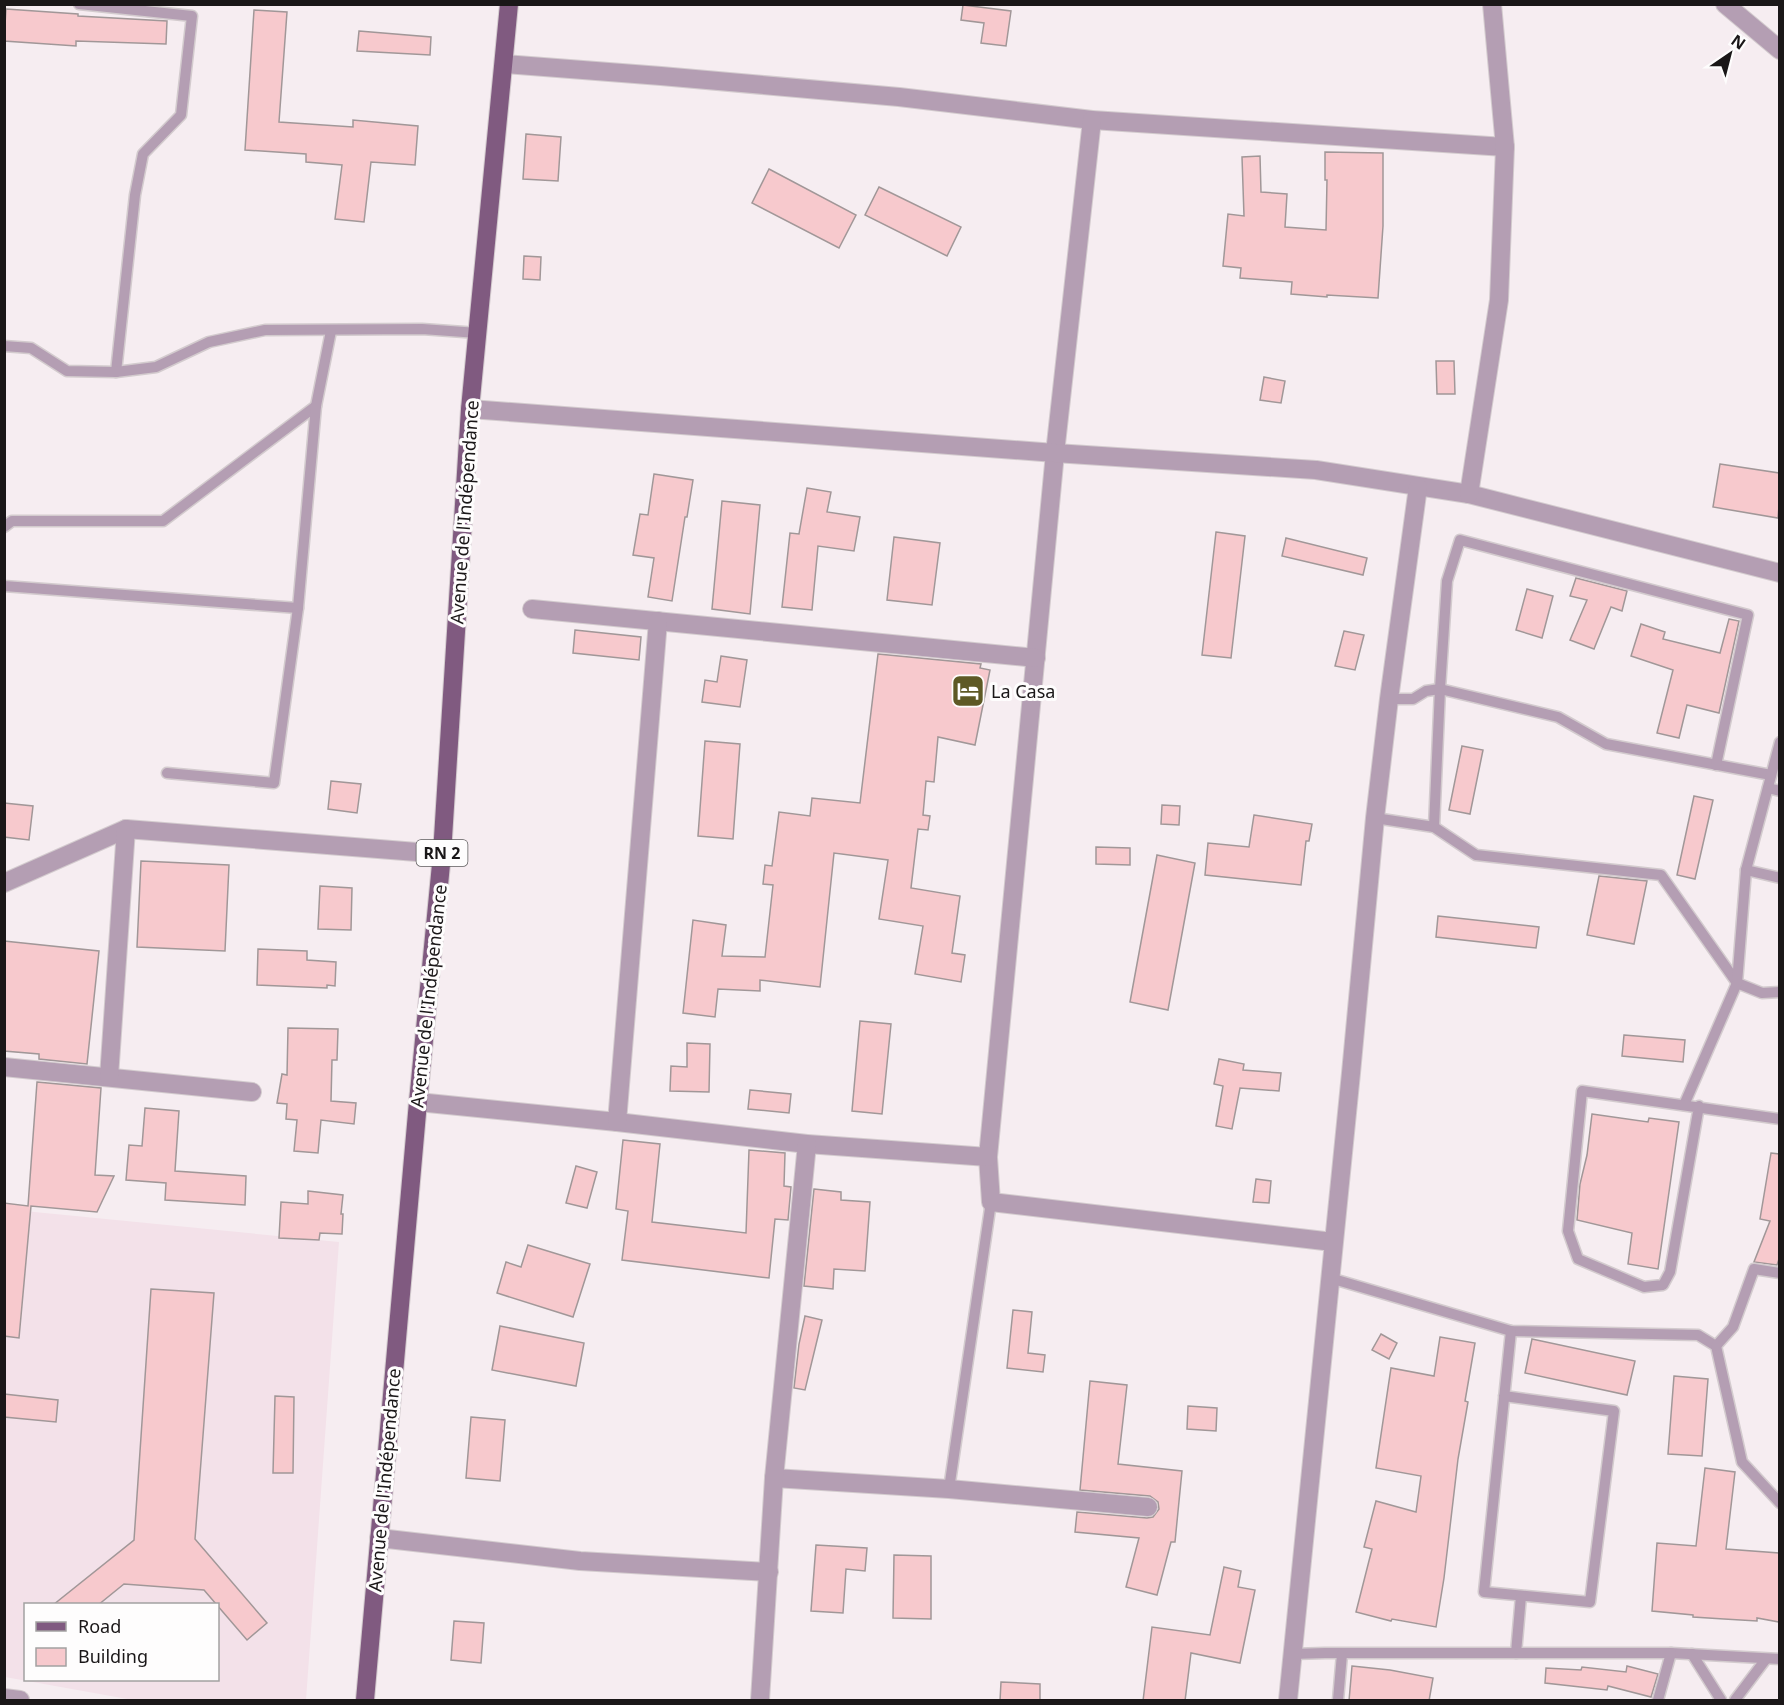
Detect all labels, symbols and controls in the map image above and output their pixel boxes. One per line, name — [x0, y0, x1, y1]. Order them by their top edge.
north arrow — [1700, 24, 1760, 84]
text: N — [1727, 29, 1750, 54]
street label: Avenue de l'Indépendance — [444, 399, 484, 625]
hotel icon: La Casa — [950, 673, 986, 709]
place label: La Casa — [991, 679, 1055, 703]
road number: RN 2 — [416, 840, 468, 866]
street label: Avenue de l'Indépendance — [404, 883, 452, 1109]
street label: Avenue de l'Indépendance — [362, 1367, 406, 1593]
legend — [24, 1603, 219, 1681]
text: Road — [78, 1614, 121, 1638]
text: Building — [78, 1644, 148, 1668]

